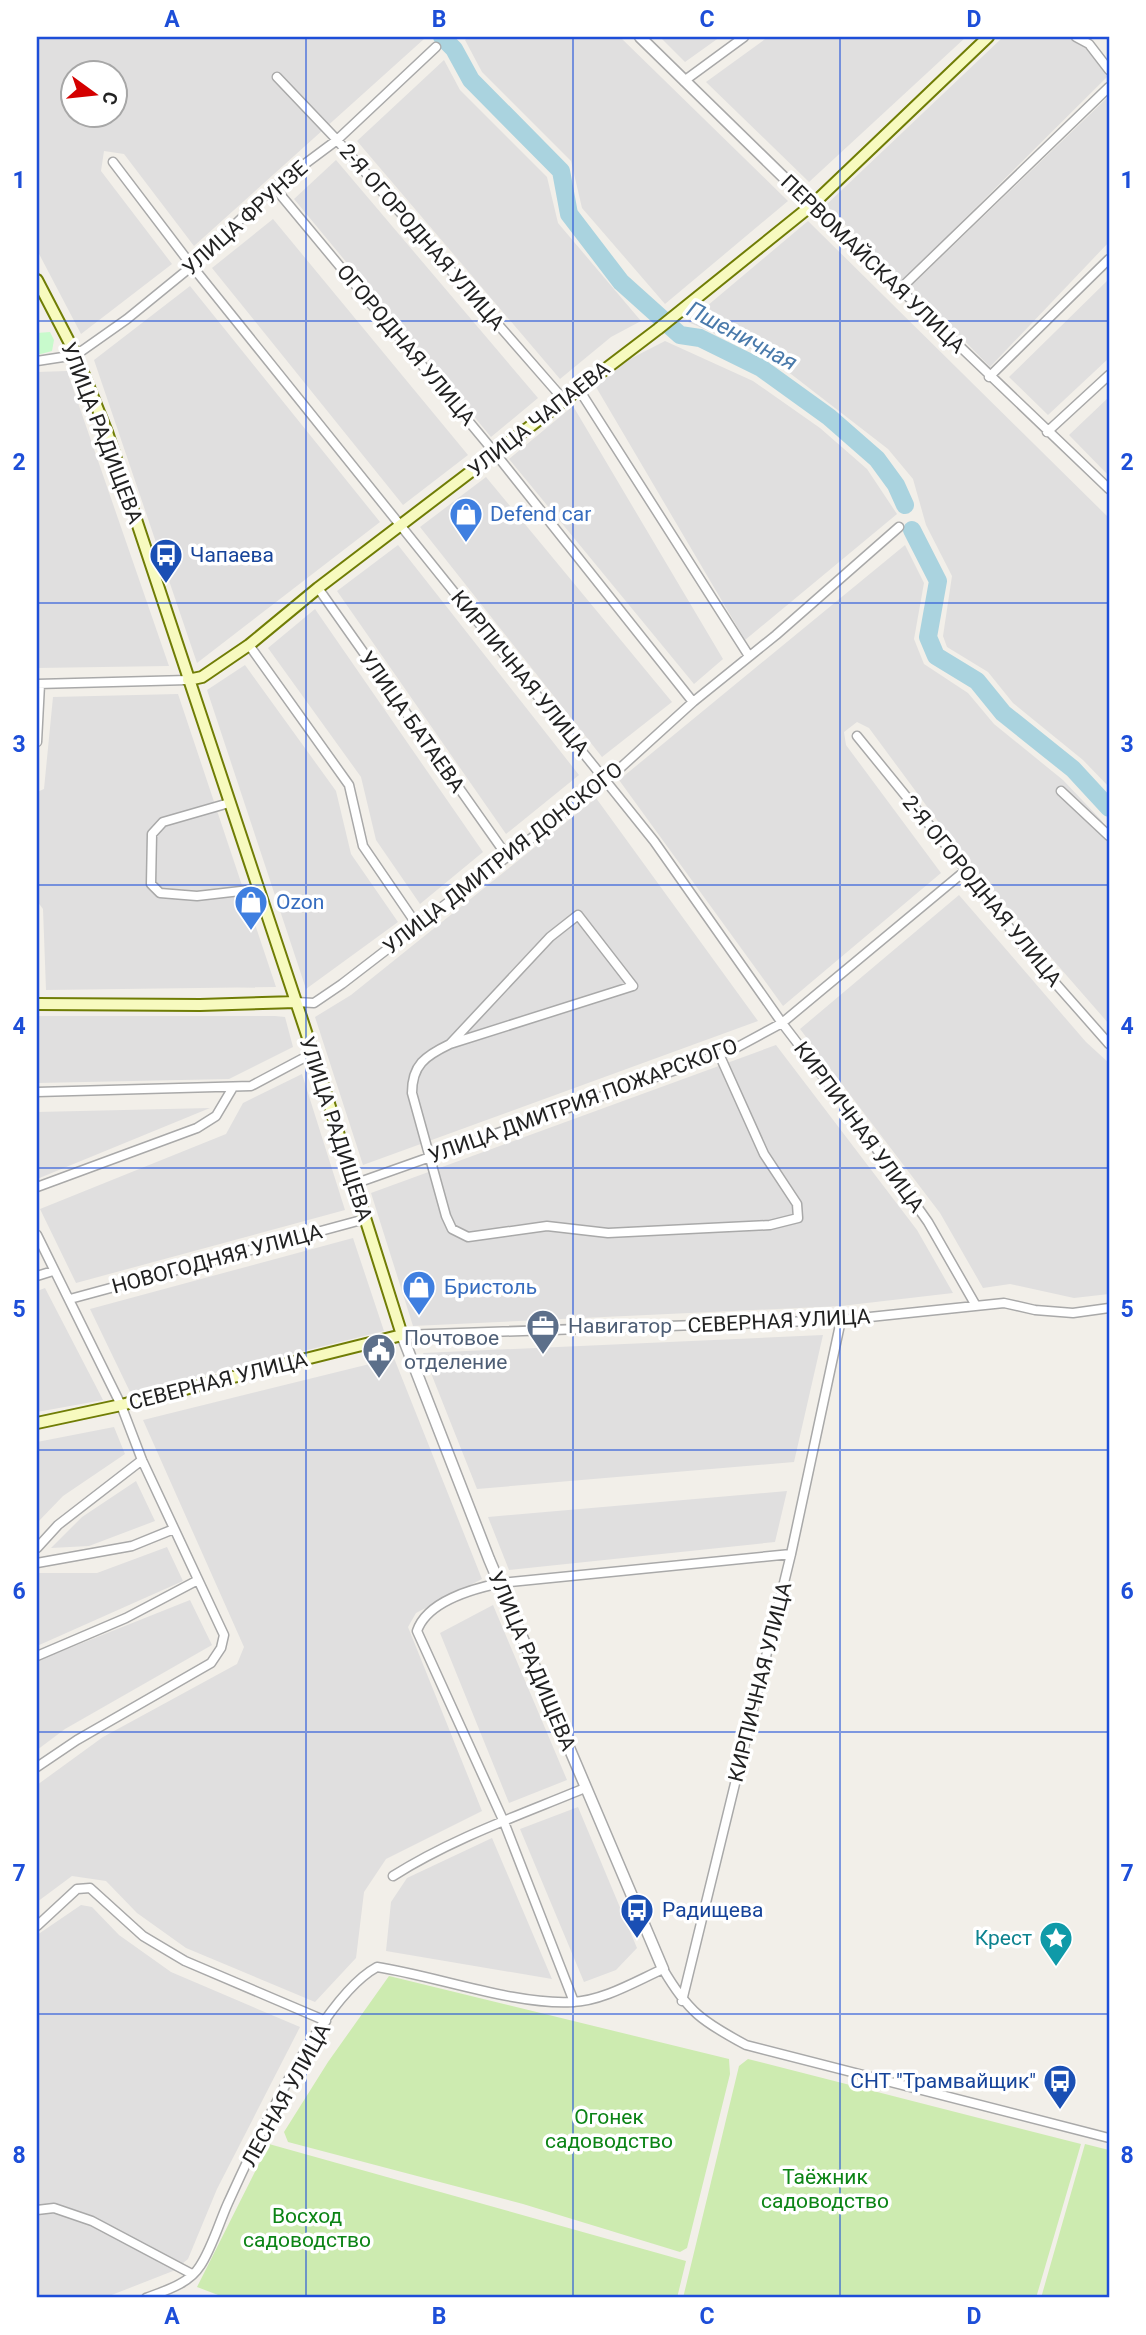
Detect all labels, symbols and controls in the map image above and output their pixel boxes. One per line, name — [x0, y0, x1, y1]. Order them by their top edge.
text: A — [164, 6, 180, 33]
text: B — [432, 6, 446, 33]
text: C — [699, 6, 715, 33]
text: D — [967, 6, 981, 33]
north arrow — [60, 60, 130, 130]
text: С — [97, 89, 123, 107]
street label: 2-Я ОГОРОДНАЯ УЛИЦА — [335, 139, 509, 335]
street label: УЛИЦА ФРУНЗЕ — [178, 156, 312, 280]
text: 1 — [12, 167, 26, 194]
text: 1 — [1120, 167, 1134, 194]
street label: ПЕРВОМАЙСКАЯ УЛИЦА — [776, 170, 970, 358]
street label: ОГОРОДНАЯ УЛИЦА — [332, 260, 480, 430]
water label: Пшеничная — [682, 296, 802, 376]
street label: УЛИЦА РАДИЩЕВА — [56, 339, 148, 527]
street label: УЛИЦА ЧАПАЕВА — [464, 356, 615, 482]
text: 2 — [12, 449, 26, 476]
text: 2 — [1120, 449, 1134, 476]
shop icon: Defend car — [447, 495, 485, 544]
place label: Defend car — [490, 502, 591, 526]
bus stop icon: Чапаева — [147, 536, 185, 585]
place label: Чапаева — [190, 543, 274, 567]
street label: КИРПИЧНАЯ УЛИЦА — [446, 586, 594, 760]
street label: УЛИЦА БАТАЕВА — [354, 647, 470, 797]
text: 3 — [12, 731, 26, 758]
text: 3 — [1120, 731, 1134, 758]
street label: УЛИЦА ДМИТРИЯ ДОНСКОГО — [379, 757, 627, 959]
street label: 2-Я ОГОРОДНАЯ УЛИЦА — [898, 791, 1067, 991]
shop icon: Ozon — [232, 883, 270, 932]
place label: Ozon — [276, 890, 324, 914]
text: 4 — [12, 1013, 26, 1040]
text: 4 — [1120, 1013, 1134, 1040]
street label: УЛИЦА РАДИЩЕВА — [295, 1034, 377, 1225]
street label: УЛИЦА ДМИТРИЯ ПОЖАРСКОГО — [425, 1034, 741, 1168]
street label: КИРПИЧНАЯ УЛИЦА — [789, 1037, 929, 1217]
street label: НОВОГОДНЯЯ УЛИЦА — [109, 1219, 325, 1299]
shop icon: Бристоль — [400, 1268, 438, 1317]
place label: Бристоль — [444, 1275, 537, 1299]
text: 5 — [12, 1296, 26, 1323]
text: 5 — [1120, 1296, 1134, 1323]
street label: СЕВЕРНАЯ УЛИЦА — [687, 1304, 871, 1338]
office icon: Навигатор — [524, 1307, 562, 1356]
place label: Навигатор — [568, 1314, 672, 1338]
place label: Почтовое отделение — [404, 1326, 507, 1374]
public building icon: Почтовое отделение — [360, 1331, 398, 1380]
street label: СЕВЕРНАЯ УЛИЦА — [126, 1347, 310, 1415]
street label: УЛИЦА РАДИЩЕВА — [483, 1568, 581, 1755]
text: 6 — [12, 1578, 26, 1605]
text: 6 — [1120, 1578, 1134, 1605]
street label: КИРПИЧНАЯ УЛИЦА — [724, 1579, 797, 1784]
text: 7 — [12, 1860, 26, 1887]
text: 7 — [1120, 1860, 1134, 1887]
bus stop icon: Радищева — [618, 1891, 656, 1940]
place label: Радищева — [662, 1898, 763, 1922]
place icon: Крест — [1037, 1919, 1075, 1968]
place label: Крест — [975, 1926, 1032, 1950]
street label: ЛЕСНАЯ УЛИЦА — [237, 2019, 335, 2171]
bus stop icon: СНТ "Трамвайщик" — [1041, 2062, 1079, 2111]
place label: СНТ "Трамвайщик" — [850, 2069, 1036, 2093]
park label: Огонек садоводство — [545, 2105, 673, 2153]
text: 8 — [12, 2142, 26, 2169]
text: 8 — [1120, 2142, 1134, 2169]
park label: Таёжник садоводство — [761, 2165, 889, 2213]
park label: Восход садоводство — [243, 2204, 371, 2252]
text: A — [164, 2303, 180, 2330]
text: B — [432, 2303, 446, 2330]
text: C — [699, 2303, 715, 2330]
text: D — [967, 2303, 981, 2330]

